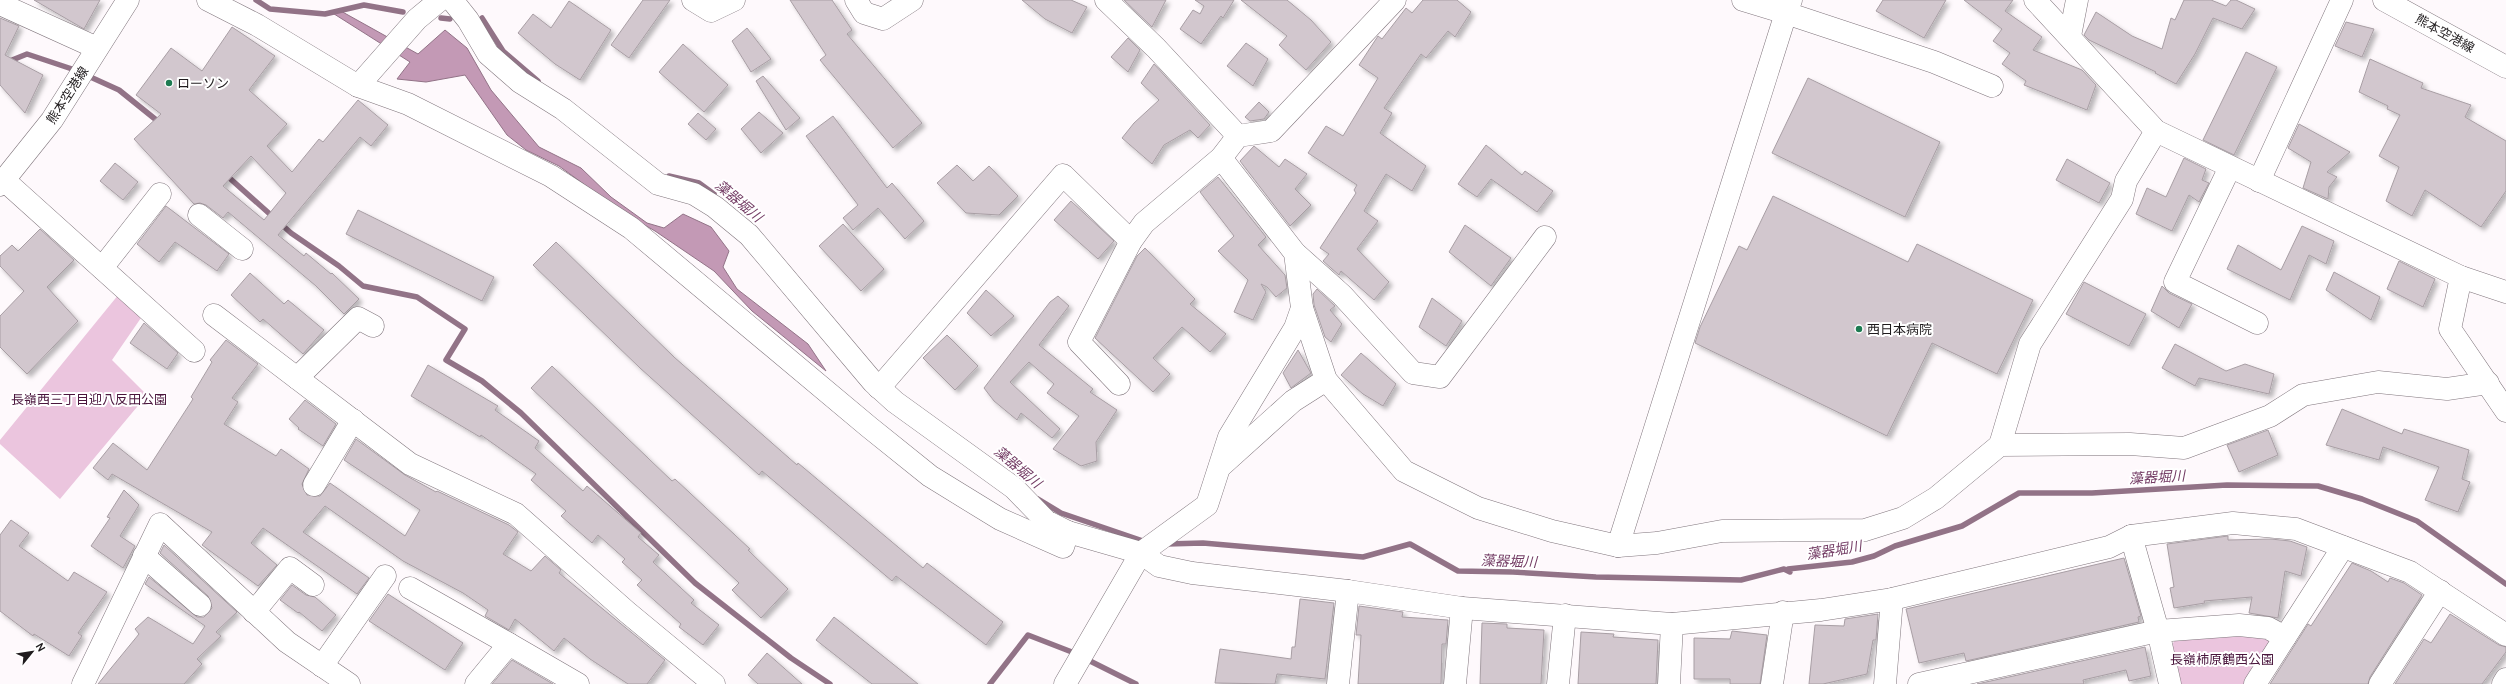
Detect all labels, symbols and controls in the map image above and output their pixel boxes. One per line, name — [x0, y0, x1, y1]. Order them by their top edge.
street label: 熊本空港線 — [2413, 10, 2477, 56]
street label: 熊本空港線 — [43, 63, 91, 127]
place label: ローソン — [177, 75, 229, 91]
marker: ローソン — [164, 78, 174, 88]
water label: 藻器堀川 — [712, 176, 768, 227]
place label: 西日本病院 — [1867, 321, 1932, 337]
marker: 西日本病院 — [1854, 324, 1864, 334]
park label: 長嶺西三丁目迎八反田公園 — [11, 391, 167, 407]
water label: 藻器堀川 — [991, 442, 1047, 493]
water label: 藻器堀川 — [2129, 466, 2187, 487]
water label: 藻器堀川 — [1805, 536, 1865, 563]
water label: 藻器堀川 — [1481, 551, 1539, 571]
north arrow — [12, 632, 52, 672]
text: N — [33, 640, 49, 654]
park label: 長嶺柿原鶴西公園 — [2170, 651, 2274, 667]

